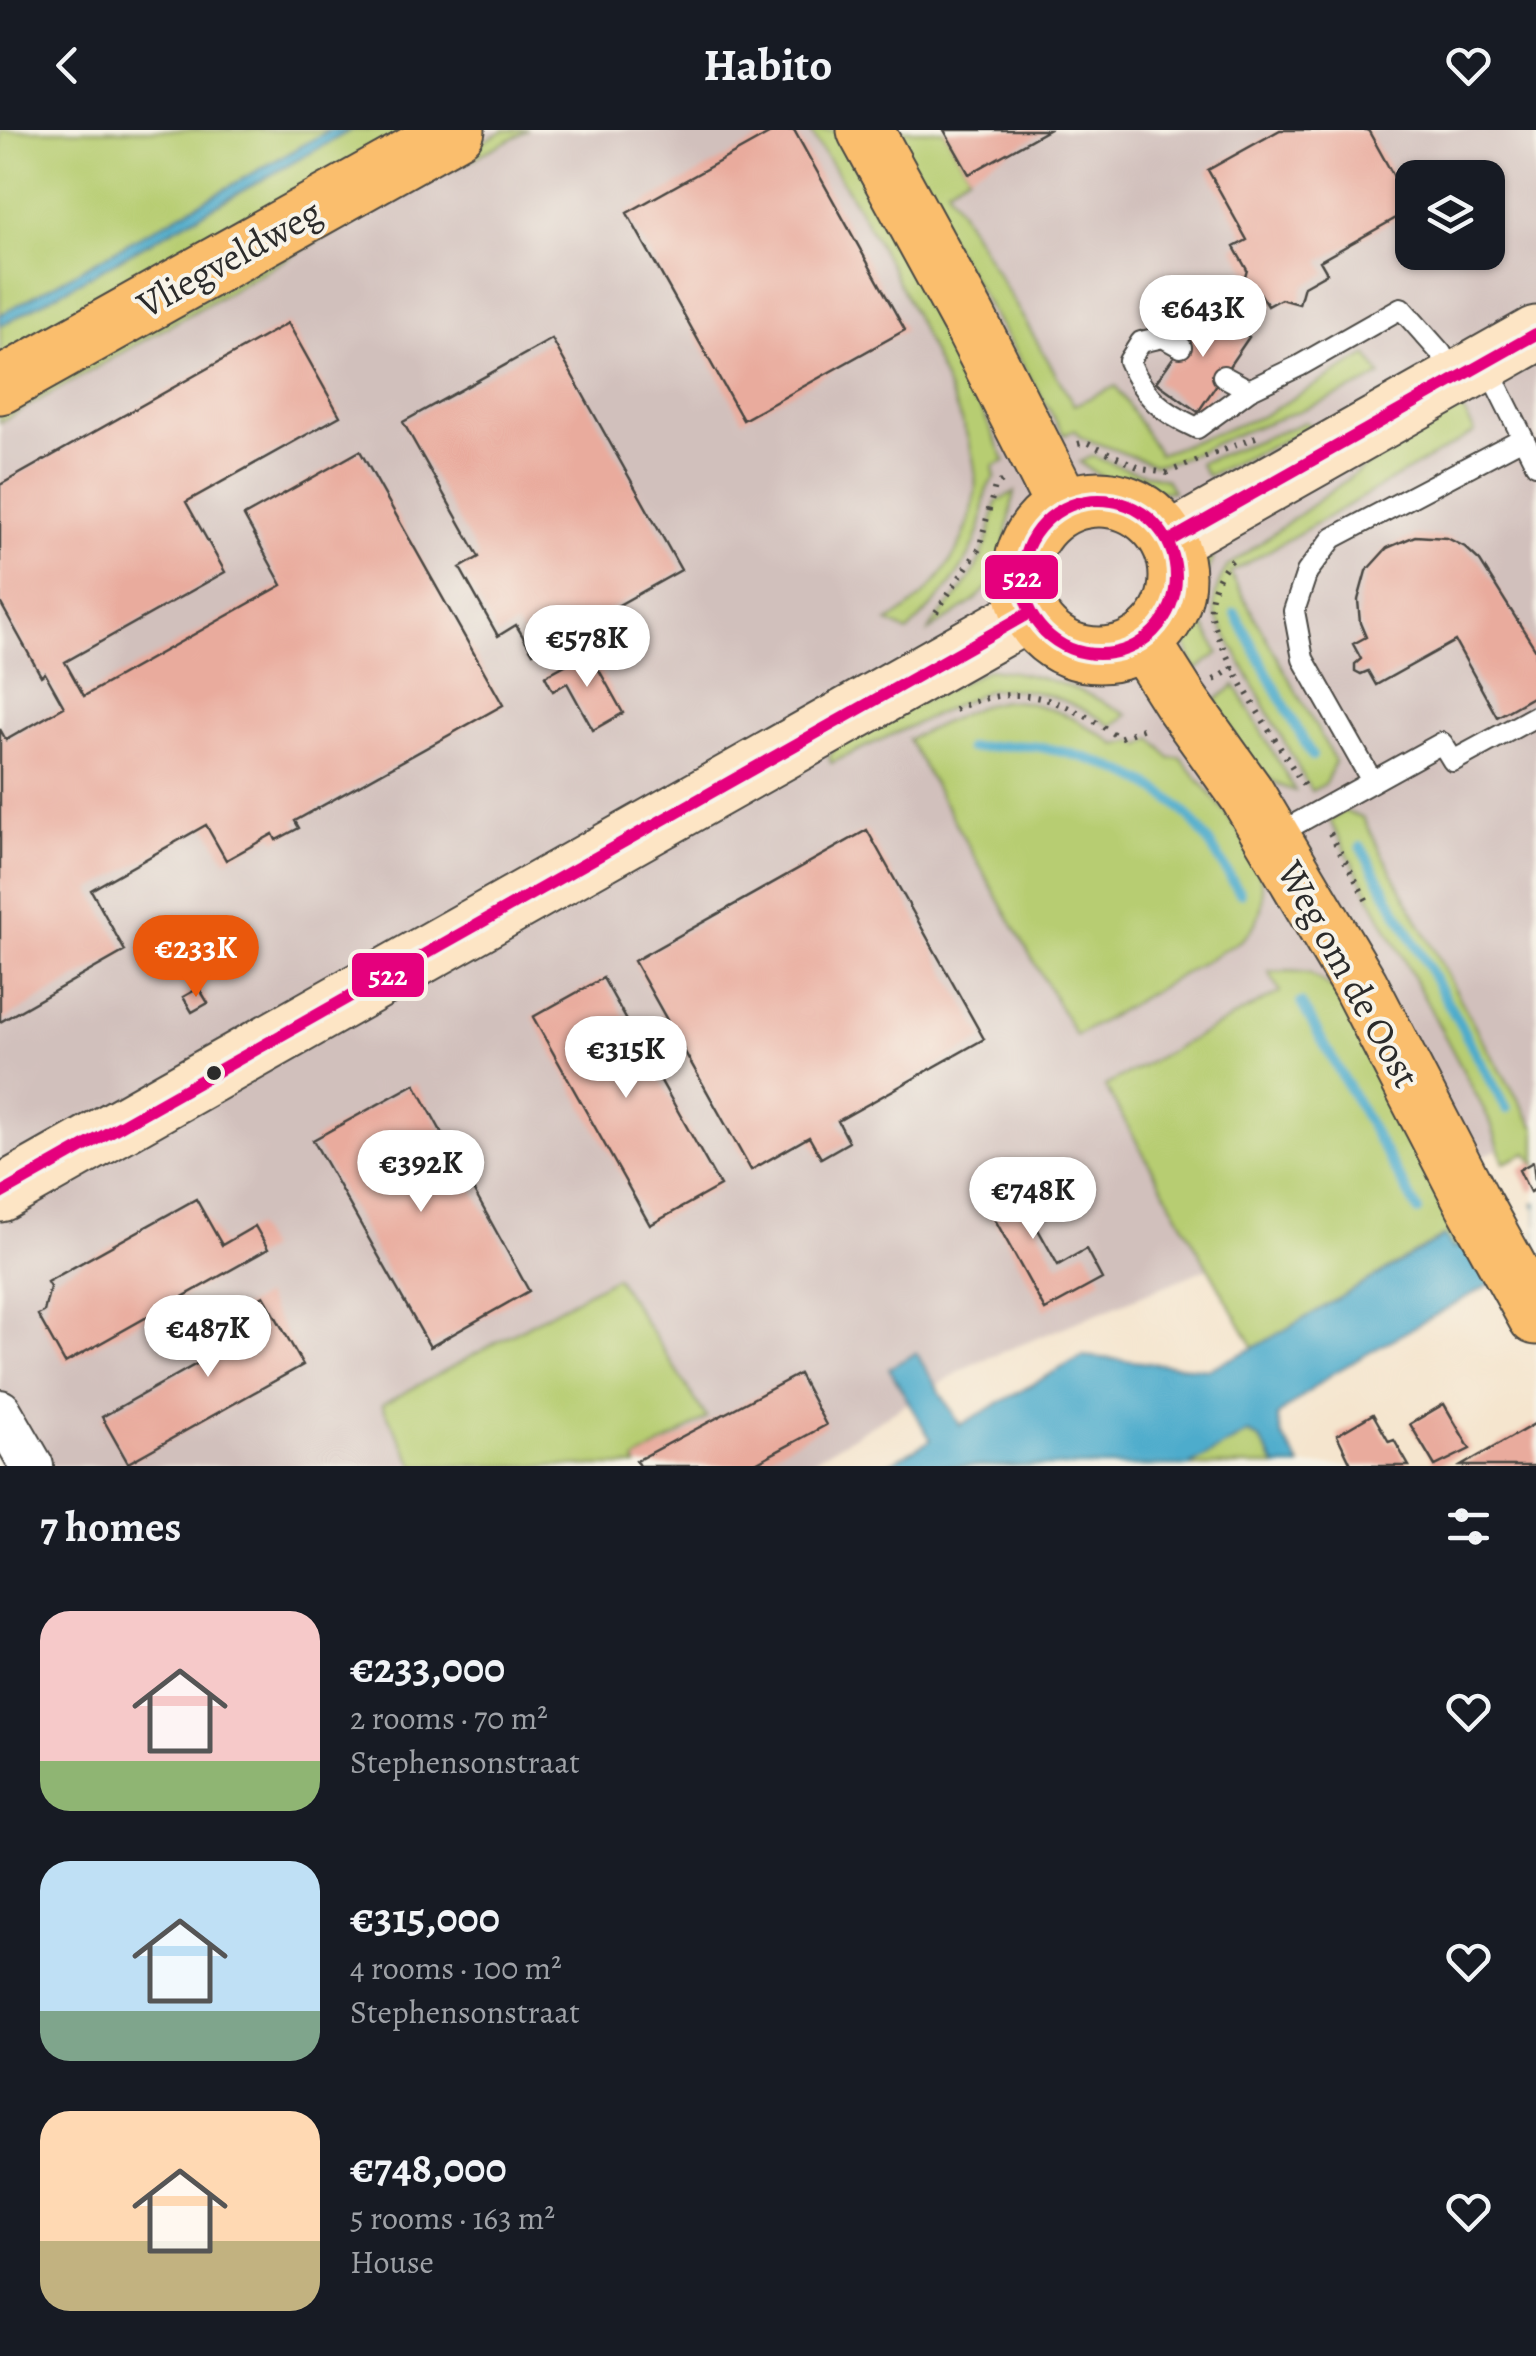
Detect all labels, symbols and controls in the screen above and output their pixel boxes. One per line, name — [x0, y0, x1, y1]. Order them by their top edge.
text: Habito — [703, 34, 833, 96]
icon: back — [40, 38, 95, 93]
icon: heart — [1441, 38, 1496, 93]
map controls — [1395, 160, 1505, 270]
button: layers — [1395, 160, 1505, 270]
street label: Vliegveldweg — [127, 186, 331, 331]
pin: €643K — [1133, 275, 1273, 360]
text: €643K — [1161, 285, 1245, 329]
line badge: 522 — [983, 553, 1060, 601]
text: 522 — [1002, 559, 1042, 597]
pin: €578K — [517, 605, 657, 690]
text: €578K — [546, 615, 628, 659]
street label: Weg om de Oost — [1265, 850, 1433, 1097]
pin: €233K — [126, 915, 266, 1000]
text: €233K — [155, 925, 237, 969]
line badge: 522 — [350, 951, 426, 999]
text: 522 — [368, 957, 408, 995]
pin: €315K — [556, 1016, 696, 1101]
text: €315K — [587, 1026, 665, 1070]
unlabelled marker — [204, 1063, 224, 1083]
pin: €392K — [351, 1130, 491, 1215]
text: €392K — [379, 1140, 463, 1184]
pin: €748K — [963, 1157, 1103, 1242]
text: €748K — [991, 1167, 1075, 1211]
pin: €487K — [138, 1295, 278, 1380]
text: €487K — [166, 1305, 250, 1349]
text: 7 homes — [40, 1498, 181, 1555]
icon: filters — [1441, 1499, 1496, 1554]
text: €233,000 — [350, 1639, 505, 1696]
icon: home — [120, 1651, 240, 1771]
icon: heart — [1441, 1684, 1496, 1739]
text: 2 rooms · 70 m² — [350, 1696, 548, 1740]
text: Stephensonstraat — [350, 1740, 580, 1784]
text: €315,000 — [350, 1889, 500, 1946]
icon: home — [120, 1901, 240, 2021]
icon: heart — [1441, 1934, 1496, 1989]
text: 4 rooms · 100 m² — [350, 1946, 562, 1990]
text: Stephensonstraat — [350, 1990, 580, 2034]
text: €748,000 — [350, 2139, 507, 2196]
icon: home — [120, 2151, 240, 2271]
icon: heart — [1441, 2184, 1496, 2239]
text: 5 rooms · 163 m² — [350, 2196, 555, 2240]
text: House — [350, 2240, 434, 2284]

